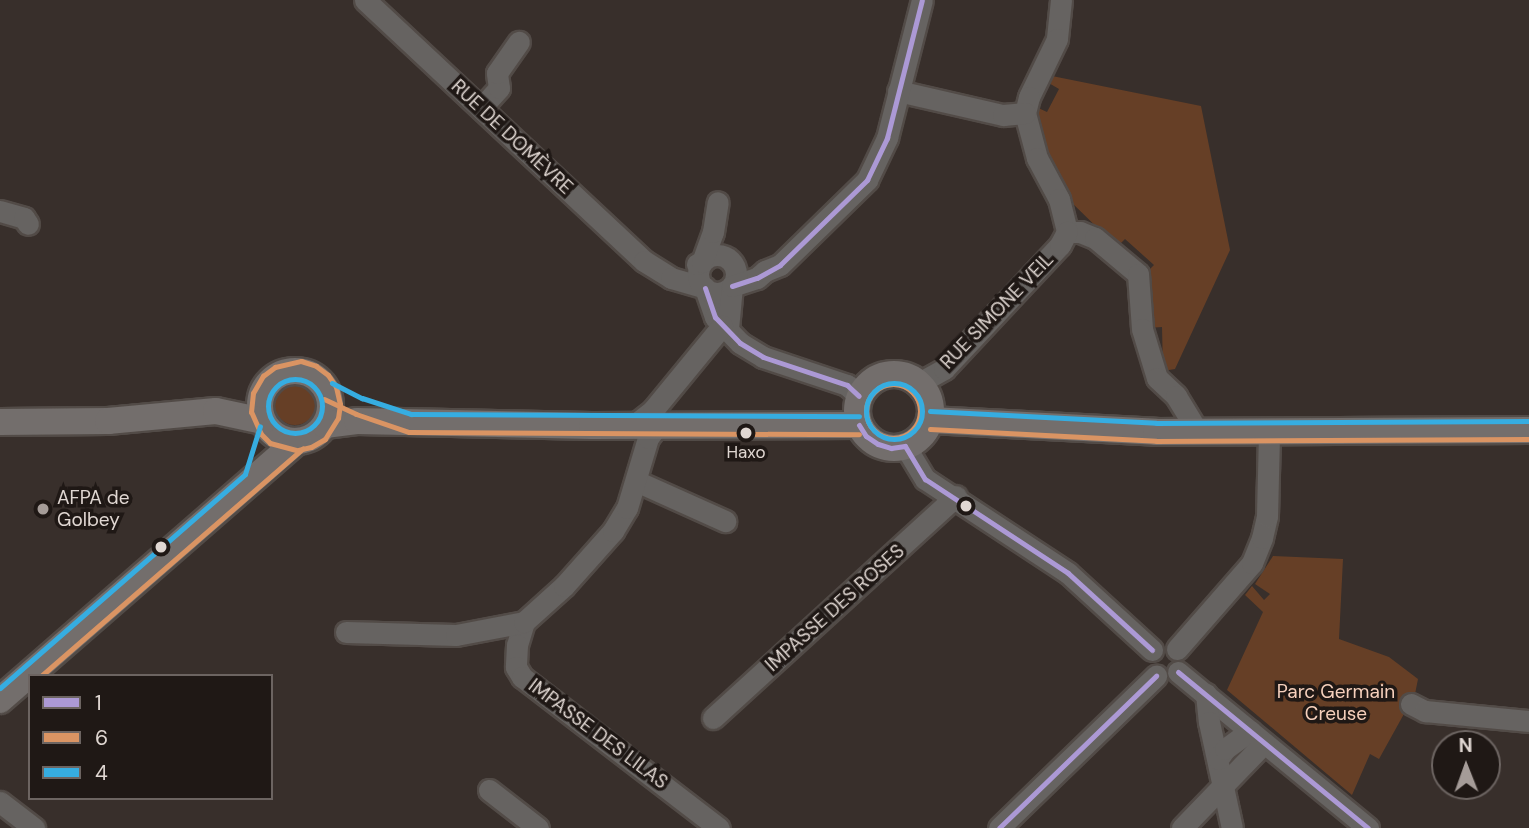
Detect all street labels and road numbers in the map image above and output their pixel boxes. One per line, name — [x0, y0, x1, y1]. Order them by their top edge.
street label: RUE DE DOMÈVRE — [447, 75, 577, 199]
street label: RUE SIMONE VEIL — [936, 248, 1058, 374]
street label: IMPASSE DES ROSES — [761, 540, 909, 676]
street label: IMPASSE DES LILAS — [524, 674, 672, 794]

